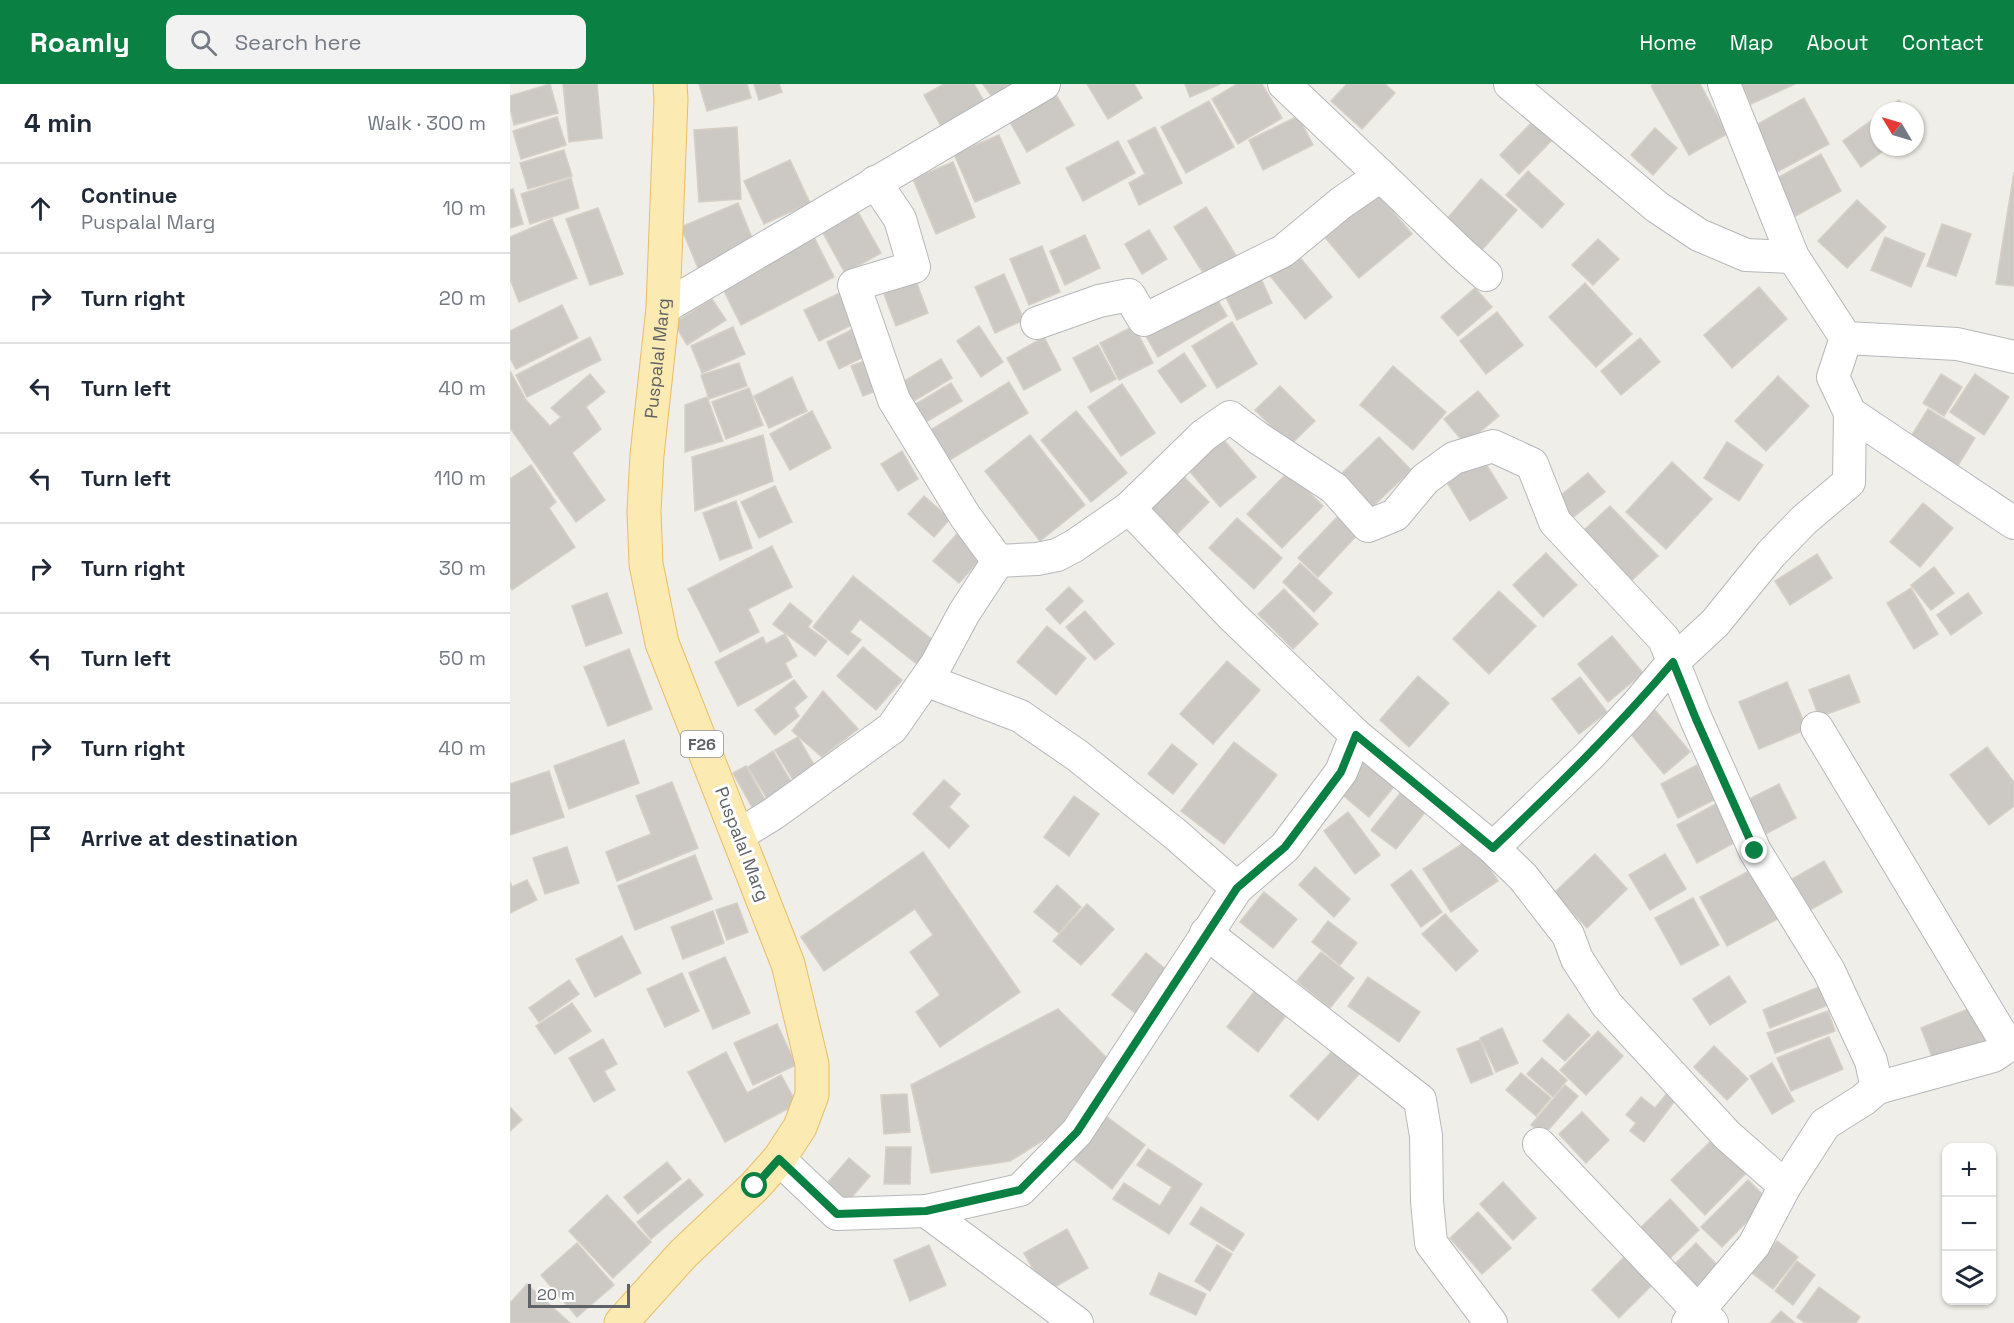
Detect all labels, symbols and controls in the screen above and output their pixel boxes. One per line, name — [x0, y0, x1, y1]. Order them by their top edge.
search box — [166, 15, 586, 69]
text: Roamly — [30, 24, 130, 60]
icon: search — [187, 26, 220, 59]
text: Search here — [235, 28, 361, 56]
text: Home — [1639, 29, 1697, 56]
text: Map — [1730, 29, 1774, 56]
text: About — [1807, 29, 1869, 56]
text: Contact — [1902, 29, 1984, 56]
north arrow — [1870, 102, 1924, 156]
text: 4 min — [24, 106, 92, 140]
text: Walk · 300 m — [367, 110, 486, 136]
text: Continue — [81, 181, 177, 209]
icon: ahead — [24, 192, 57, 225]
text: 10 m — [442, 195, 486, 221]
text: Puspalal Marg — [81, 209, 215, 235]
icon: right — [24, 282, 57, 315]
text: Turn right — [81, 284, 186, 312]
text: 20 m — [439, 285, 486, 311]
street label: Puspalal Marg — [639, 298, 674, 420]
icon: left — [24, 372, 57, 405]
text: Turn left — [81, 374, 171, 402]
text: 40 m — [438, 375, 486, 401]
icon: left — [24, 462, 57, 495]
text: Turn left — [81, 464, 171, 492]
text: 110 m — [434, 465, 486, 491]
icon: right — [24, 552, 57, 585]
text: Turn right — [81, 554, 186, 582]
text: 30 m — [439, 555, 486, 581]
icon: left — [24, 642, 57, 675]
text: Turn left — [81, 644, 171, 672]
text: 50 m — [439, 645, 486, 671]
road number: F26 — [681, 731, 723, 757]
icon: right — [24, 732, 57, 765]
text: Turn right — [81, 734, 186, 762]
text: 40 m — [438, 735, 486, 761]
street label: Puspalal Marg — [710, 783, 775, 904]
icon: arrive — [24, 822, 57, 855]
text: Arrive at destination — [81, 824, 298, 852]
route end — [1741, 837, 1767, 863]
map controls — [1942, 1143, 1996, 1305]
button: + — [1942, 1143, 1996, 1197]
route start — [741, 1172, 767, 1198]
button: − — [1942, 1197, 1996, 1251]
button: layers — [1942, 1251, 1996, 1305]
scale bar — [528, 1281, 630, 1308]
text: 20 m — [537, 1284, 575, 1305]

